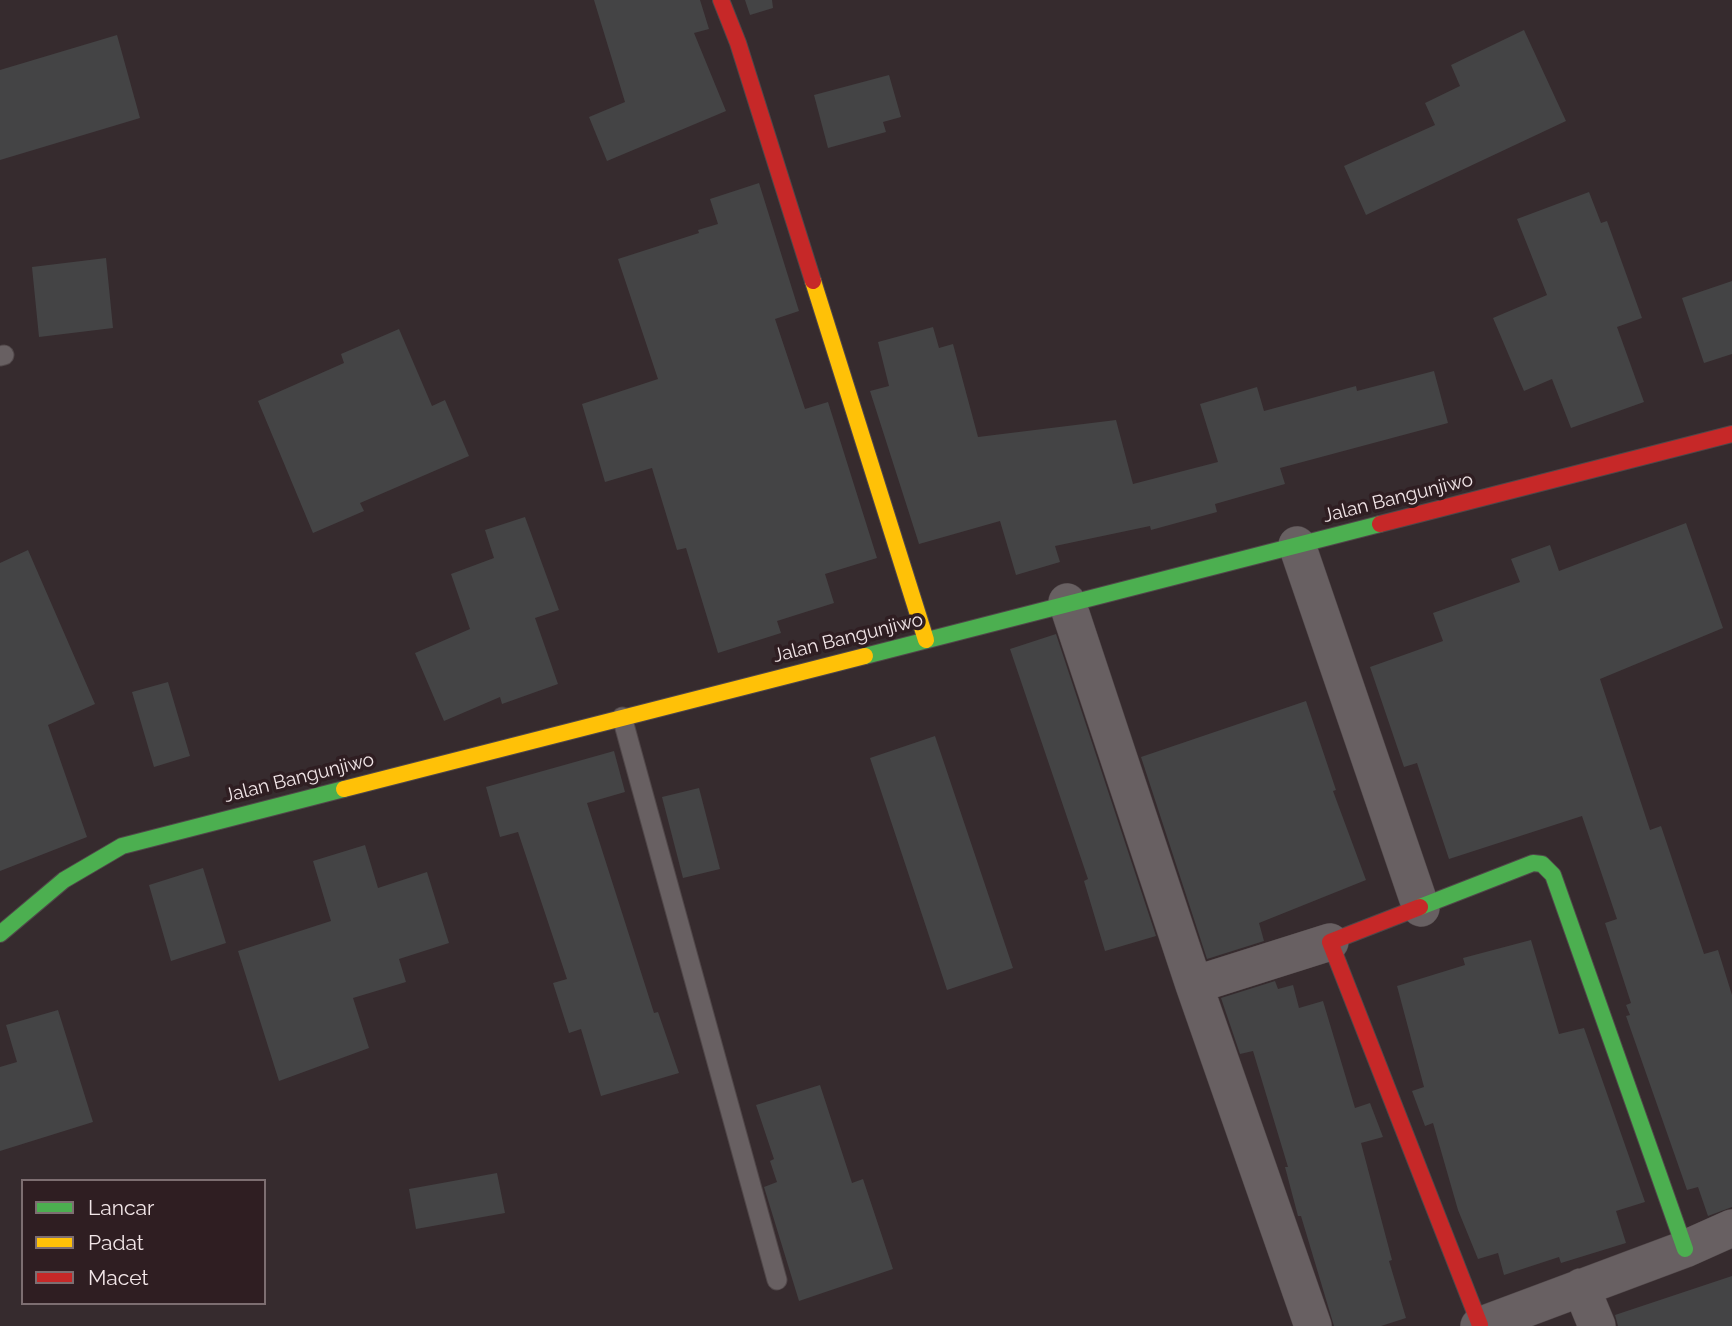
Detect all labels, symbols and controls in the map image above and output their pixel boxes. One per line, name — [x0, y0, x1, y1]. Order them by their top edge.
street label: Jalan Bangunjiwo — [1321, 468, 1475, 528]
street label: Jalan Bangunjiwo — [771, 608, 925, 668]
street label: Jalan Bangunjiwo — [222, 748, 376, 808]
legend — [21, 1179, 266, 1305]
text: Lancar — [88, 1195, 154, 1220]
text: Padat — [88, 1230, 144, 1255]
text: Macet — [88, 1265, 148, 1290]

